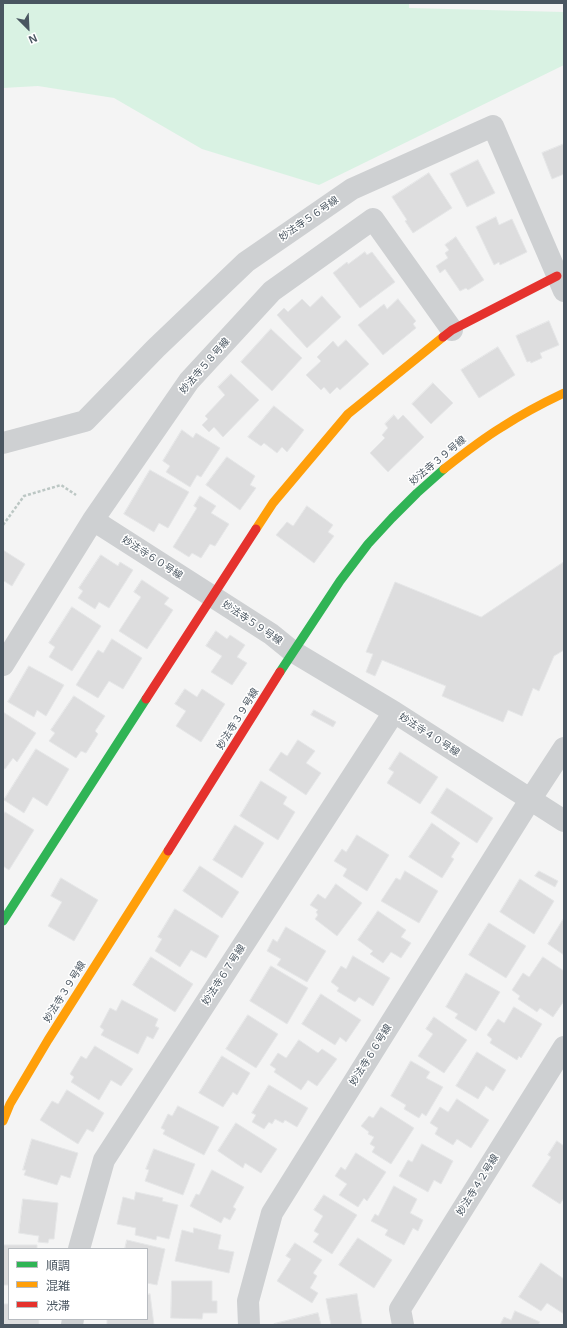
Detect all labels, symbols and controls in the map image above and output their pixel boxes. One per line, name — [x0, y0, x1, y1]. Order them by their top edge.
north arrow — [8, 8, 48, 48]
text: N — [27, 32, 39, 46]
street label: 妙法寺５６号線 — [277, 194, 341, 244]
street label: 妙法寺５８号線 — [178, 336, 232, 396]
street label: 妙法寺３９号線 — [407, 434, 469, 488]
street label: 妙法寺６０号線 — [119, 534, 185, 582]
street label: 妙法寺５９号線 — [220, 598, 284, 648]
street label: 妙法寺３９号線 — [214, 686, 262, 752]
street label: 妙法寺４０号線 — [396, 711, 462, 759]
street label: 妙法寺６７号線 — [200, 942, 248, 1008]
street label: 妙法寺３９号線 — [41, 959, 89, 1025]
street label: 妙法寺６６号線 — [347, 1022, 395, 1088]
street label: 妙法寺４２号線 — [454, 1152, 502, 1218]
legend — [8, 1248, 148, 1320]
text: 順調 — [46, 1259, 70, 1273]
text: 混雑 — [46, 1279, 70, 1293]
text: 渋滞 — [46, 1299, 70, 1313]

